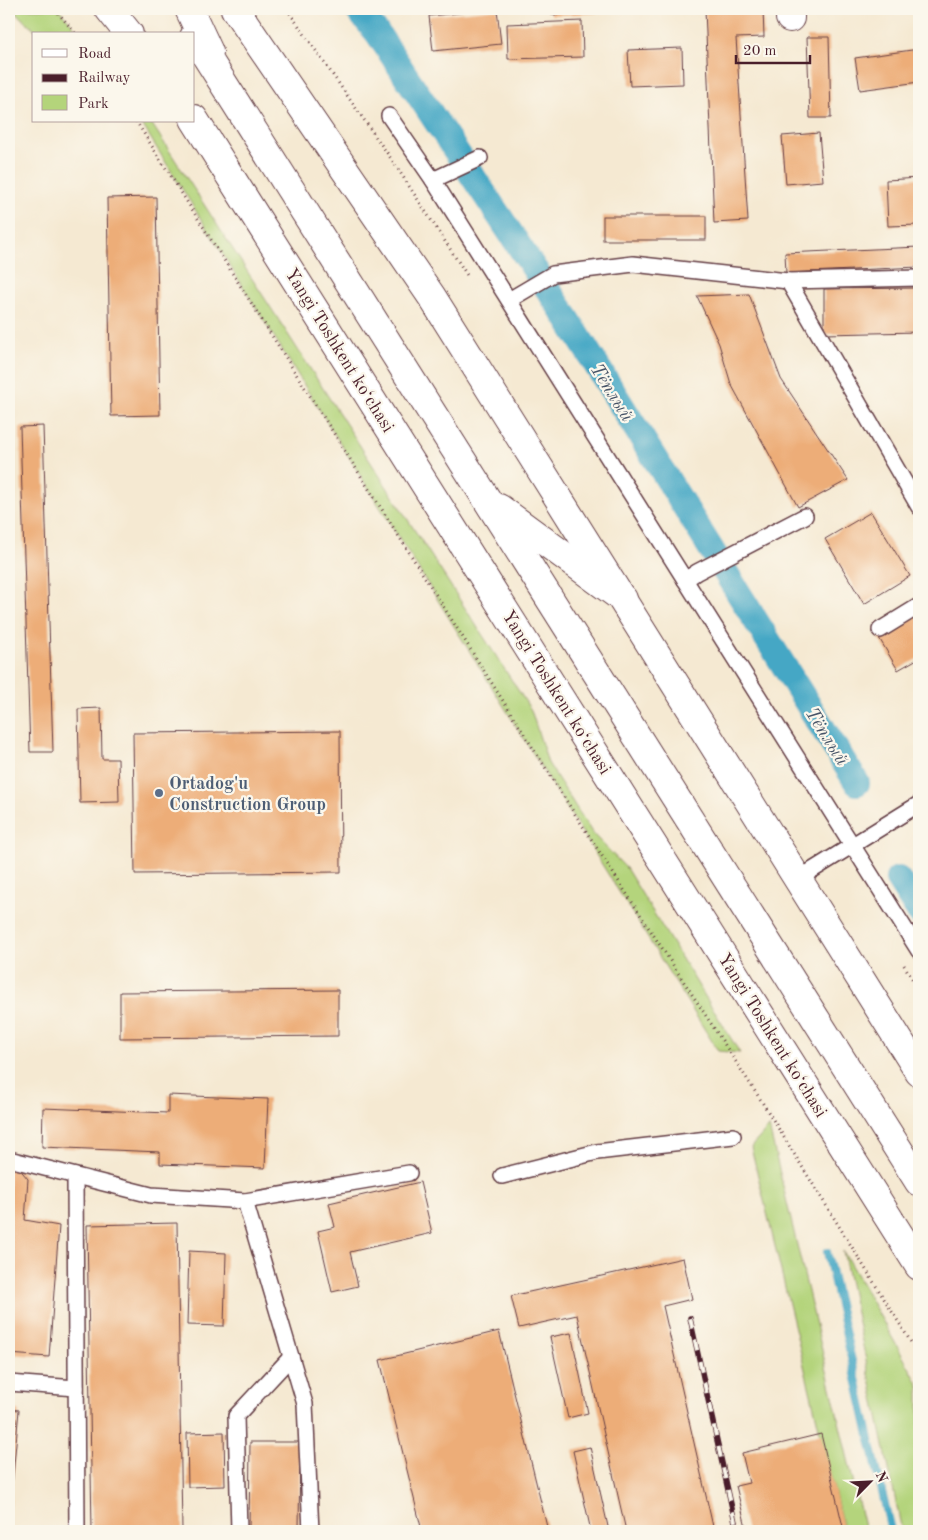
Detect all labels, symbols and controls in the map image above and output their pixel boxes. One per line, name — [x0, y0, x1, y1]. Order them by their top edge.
legend — [32, 32, 195, 122]
scale bar — [736, 32, 809, 64]
text: 20 m — [743, 44, 777, 59]
text: Road — [78, 47, 112, 62]
text: Railway — [78, 71, 131, 86]
text: Park — [78, 97, 109, 112]
street label: Yangi Toshkent ko‘chasi — [281, 265, 397, 436]
water label: Тёплый — [586, 361, 636, 426]
street label: Yangi Toshkent ko‘chasi — [498, 607, 614, 778]
water label: Тёплый — [801, 705, 851, 770]
place label: Ortadog'u Construction Group — [169, 775, 326, 814]
marker: Ortadog'u Construction Group — [153, 787, 165, 799]
street label: Yangi Toshkent ko‘chasi — [714, 950, 830, 1121]
north arrow — [846, 1458, 896, 1508]
text: N — [872, 1469, 890, 1485]

